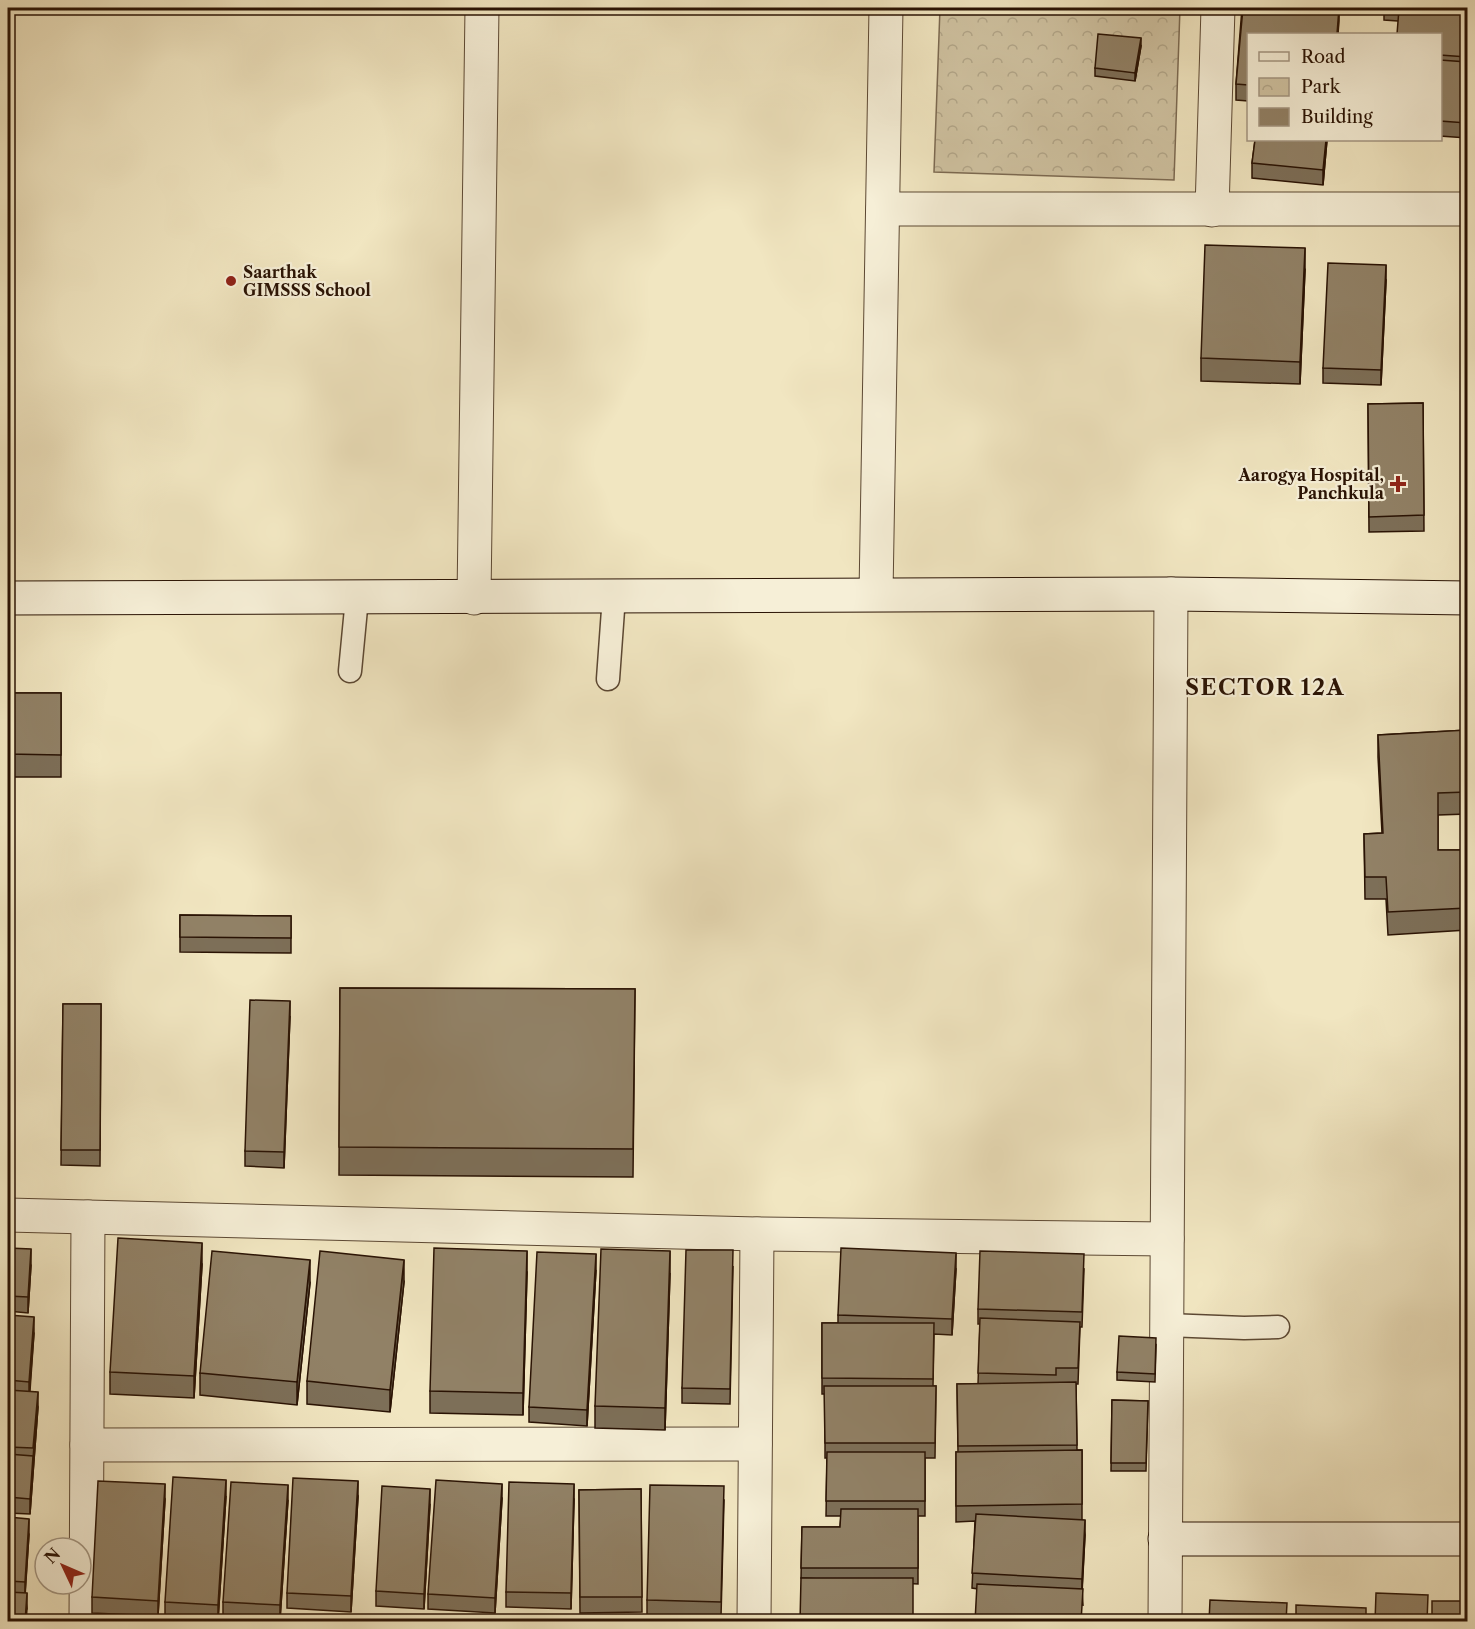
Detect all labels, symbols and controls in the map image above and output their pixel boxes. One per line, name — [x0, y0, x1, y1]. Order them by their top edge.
legend — [1247, 33, 1442, 141]
text: Road — [1301, 46, 1346, 68]
text: Park — [1301, 76, 1342, 98]
text: Building — [1301, 106, 1373, 128]
place label: Saarthak GIMSSS School — [243, 262, 371, 300]
marker: Saarthak GIMSSS School — [224, 274, 238, 288]
place label: Aarogya Hospital, Panchkula — [1238, 465, 1385, 503]
marker: Aarogya Hospital, Panchkula — [1389, 475, 1407, 493]
district label: SECTOR 12A — [1185, 674, 1345, 701]
north arrow — [33, 1536, 93, 1596]
text: N — [40, 1544, 64, 1568]

